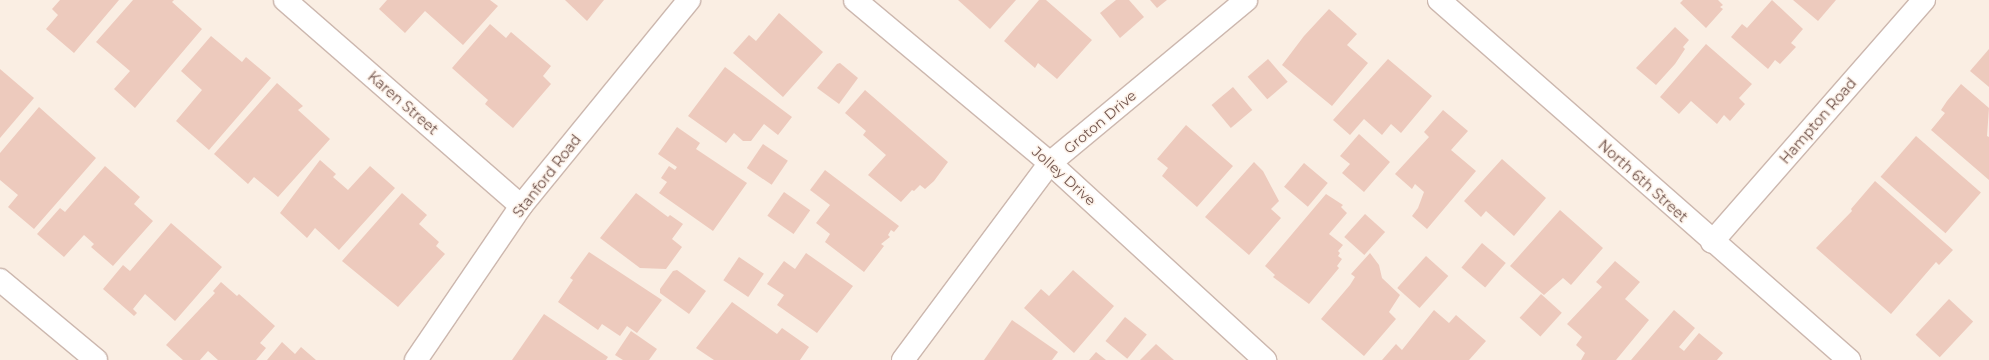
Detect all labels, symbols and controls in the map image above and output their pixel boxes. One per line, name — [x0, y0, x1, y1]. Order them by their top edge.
street label: Karen Street — [365, 68, 441, 138]
street label: Hampton Road — [1776, 75, 1860, 167]
street label: Groton Drive — [1060, 87, 1140, 157]
street label: Stanford Road — [509, 131, 585, 221]
street label: North 6th Street — [1595, 136, 1691, 226]
street label: Jolley Drive — [1029, 143, 1099, 209]

